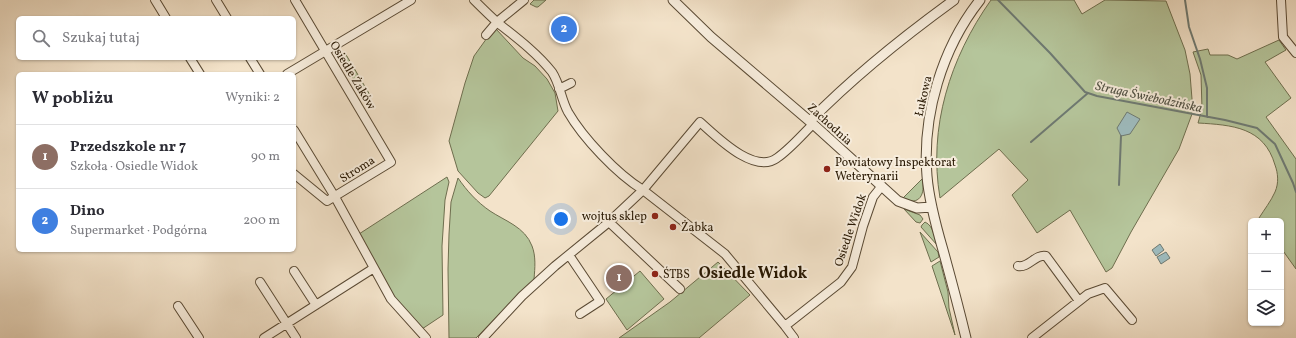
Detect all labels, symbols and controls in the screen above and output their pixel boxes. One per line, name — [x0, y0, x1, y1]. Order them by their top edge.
pin: 2 — [551, 14, 577, 44]
search box — [16, 16, 296, 60]
icon: search — [30, 27, 52, 49]
text: Szukaj tutaj — [62, 28, 140, 49]
street label: Osiedle Żaków — [325, 38, 379, 113]
street label: Łukowa — [912, 74, 936, 118]
water label: Struga Świebodzińska — [1093, 78, 1204, 118]
text: W pobliżu — [32, 87, 113, 110]
text: Wyniki: 2 — [225, 89, 280, 107]
street label: Zachodnia — [803, 100, 855, 149]
text: Przedszkole nr 7 — [70, 137, 186, 158]
text: 1 — [42, 148, 48, 166]
text: 90 m — [251, 148, 280, 166]
street label: Stroma — [337, 153, 378, 187]
place label: Powiatowy Inspektorat Weterynarii — [835, 155, 956, 185]
text: Szkoła · Osiedle Widok — [70, 158, 198, 176]
marker: Powiatowy Inspektorat Weterynarii — [822, 164, 832, 174]
street label: Osiedle Widok — [831, 191, 871, 269]
text: Dino — [70, 201, 105, 222]
your location — [551, 209, 571, 229]
place label: wojtus sklep — [582, 209, 647, 225]
marker: wojtus sklep — [650, 211, 660, 221]
text: 2 — [42, 212, 48, 230]
text: 200 m — [243, 212, 280, 230]
map controls — [1248, 218, 1284, 326]
button: + — [1248, 218, 1284, 254]
place label: Żabka — [681, 220, 714, 236]
text: Supermarket · Podgórna — [70, 222, 207, 240]
marker: Żabka — [668, 222, 678, 232]
button: − — [1248, 254, 1284, 290]
pin: 1 — [606, 263, 632, 293]
district label: Osiedle Widok — [699, 263, 807, 285]
place label: ŚTBS — [663, 266, 690, 283]
marker: ŚTBS — [650, 269, 660, 279]
button: layers — [1248, 290, 1284, 326]

